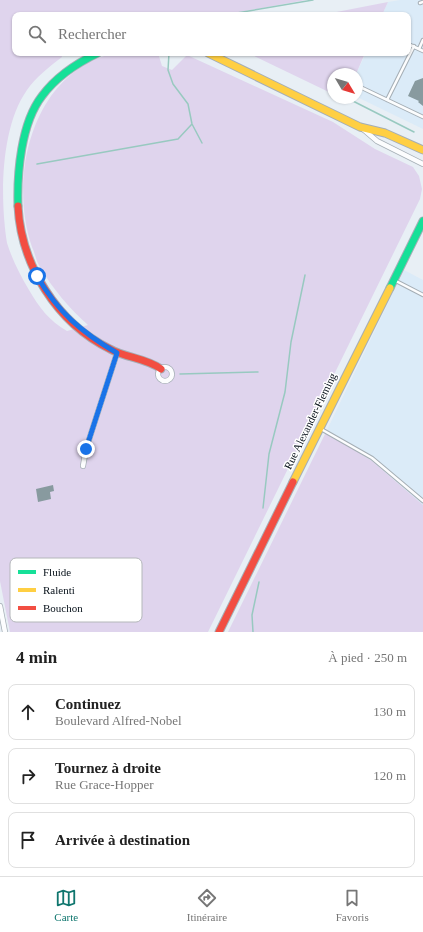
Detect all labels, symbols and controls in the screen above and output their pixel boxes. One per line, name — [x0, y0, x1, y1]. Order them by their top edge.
search box — [12, 12, 411, 56]
icon: search — [26, 23, 48, 45]
text: Rechercher — [58, 26, 126, 42]
north arrow — [327, 68, 363, 104]
route start — [28, 267, 46, 285]
street label: Rue Alexander-Fleming — [281, 370, 339, 471]
route end — [77, 440, 95, 458]
legend — [10, 558, 142, 622]
text: Fluide — [43, 566, 71, 578]
text: Ralenti — [43, 584, 75, 596]
text: Bouchon — [43, 602, 83, 614]
text: 4 min — [16, 648, 57, 667]
text: À pied · 250 m — [328, 650, 407, 665]
text: Continuez — [55, 696, 121, 712]
icon: ahead — [17, 701, 39, 723]
text: 130 m — [373, 704, 406, 719]
text: Boulevard Alfred-Nobel — [55, 713, 182, 728]
text: Tournez à droite — [55, 760, 161, 776]
icon: right — [17, 765, 39, 787]
text: 120 m — [373, 768, 406, 783]
text: Rue Grace-Hopper — [55, 777, 154, 792]
icon: arrive — [17, 829, 39, 851]
text: Arrivée à destination — [55, 832, 190, 848]
tab: Carte — [54, 887, 78, 923]
tab: Itinéraire — [187, 887, 227, 923]
tab: Favoris — [336, 887, 369, 923]

